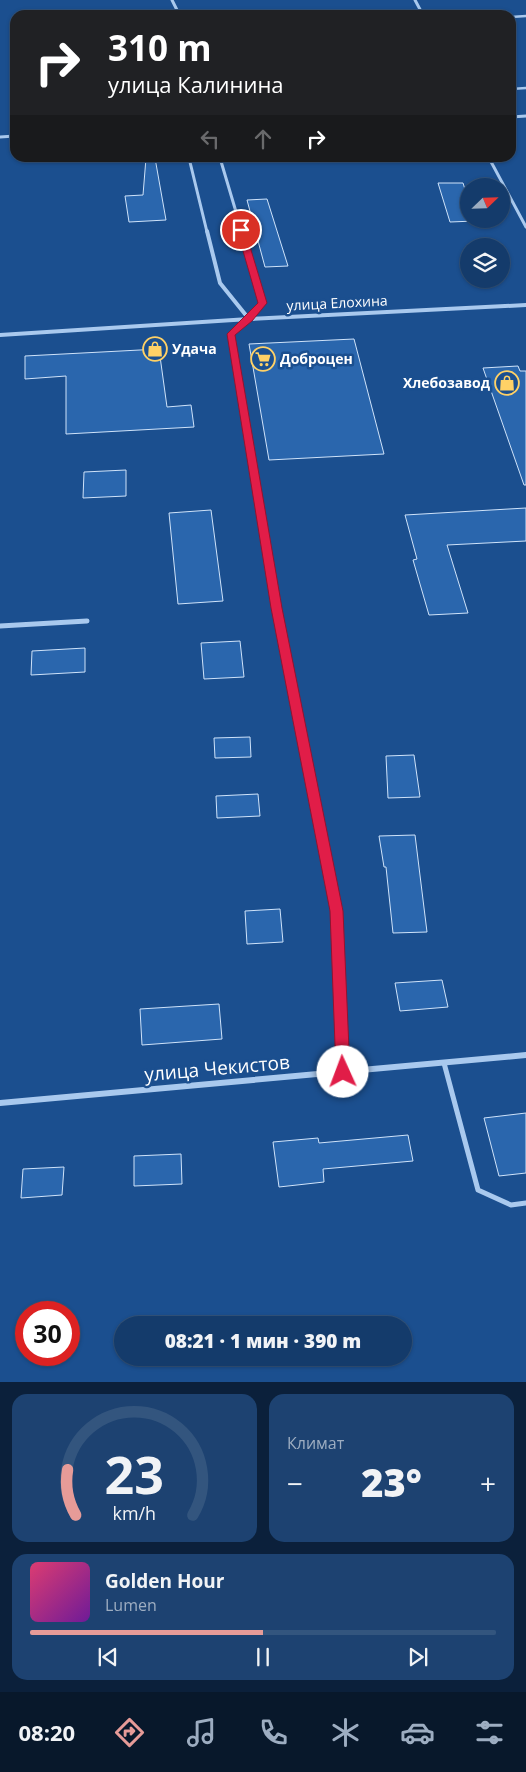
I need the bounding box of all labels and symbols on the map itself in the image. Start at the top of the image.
north arrow [460,178,510,228]
pin [220,209,262,251]
street label: улица Елохина [286,290,388,315]
shop icon: Удача [142,336,168,362]
place label: Удача [172,339,217,358]
supermarket icon: Доброцен [250,346,276,372]
place label: Доброцен [280,349,353,368]
shop icon: Хлебозавод [494,370,520,396]
place label: Хлебозавод [403,373,491,392]
position arrow [316,1045,368,1097]
street label: улица Чекистов [143,1049,291,1087]
speed limit sign: 30 [15,1301,80,1366]

